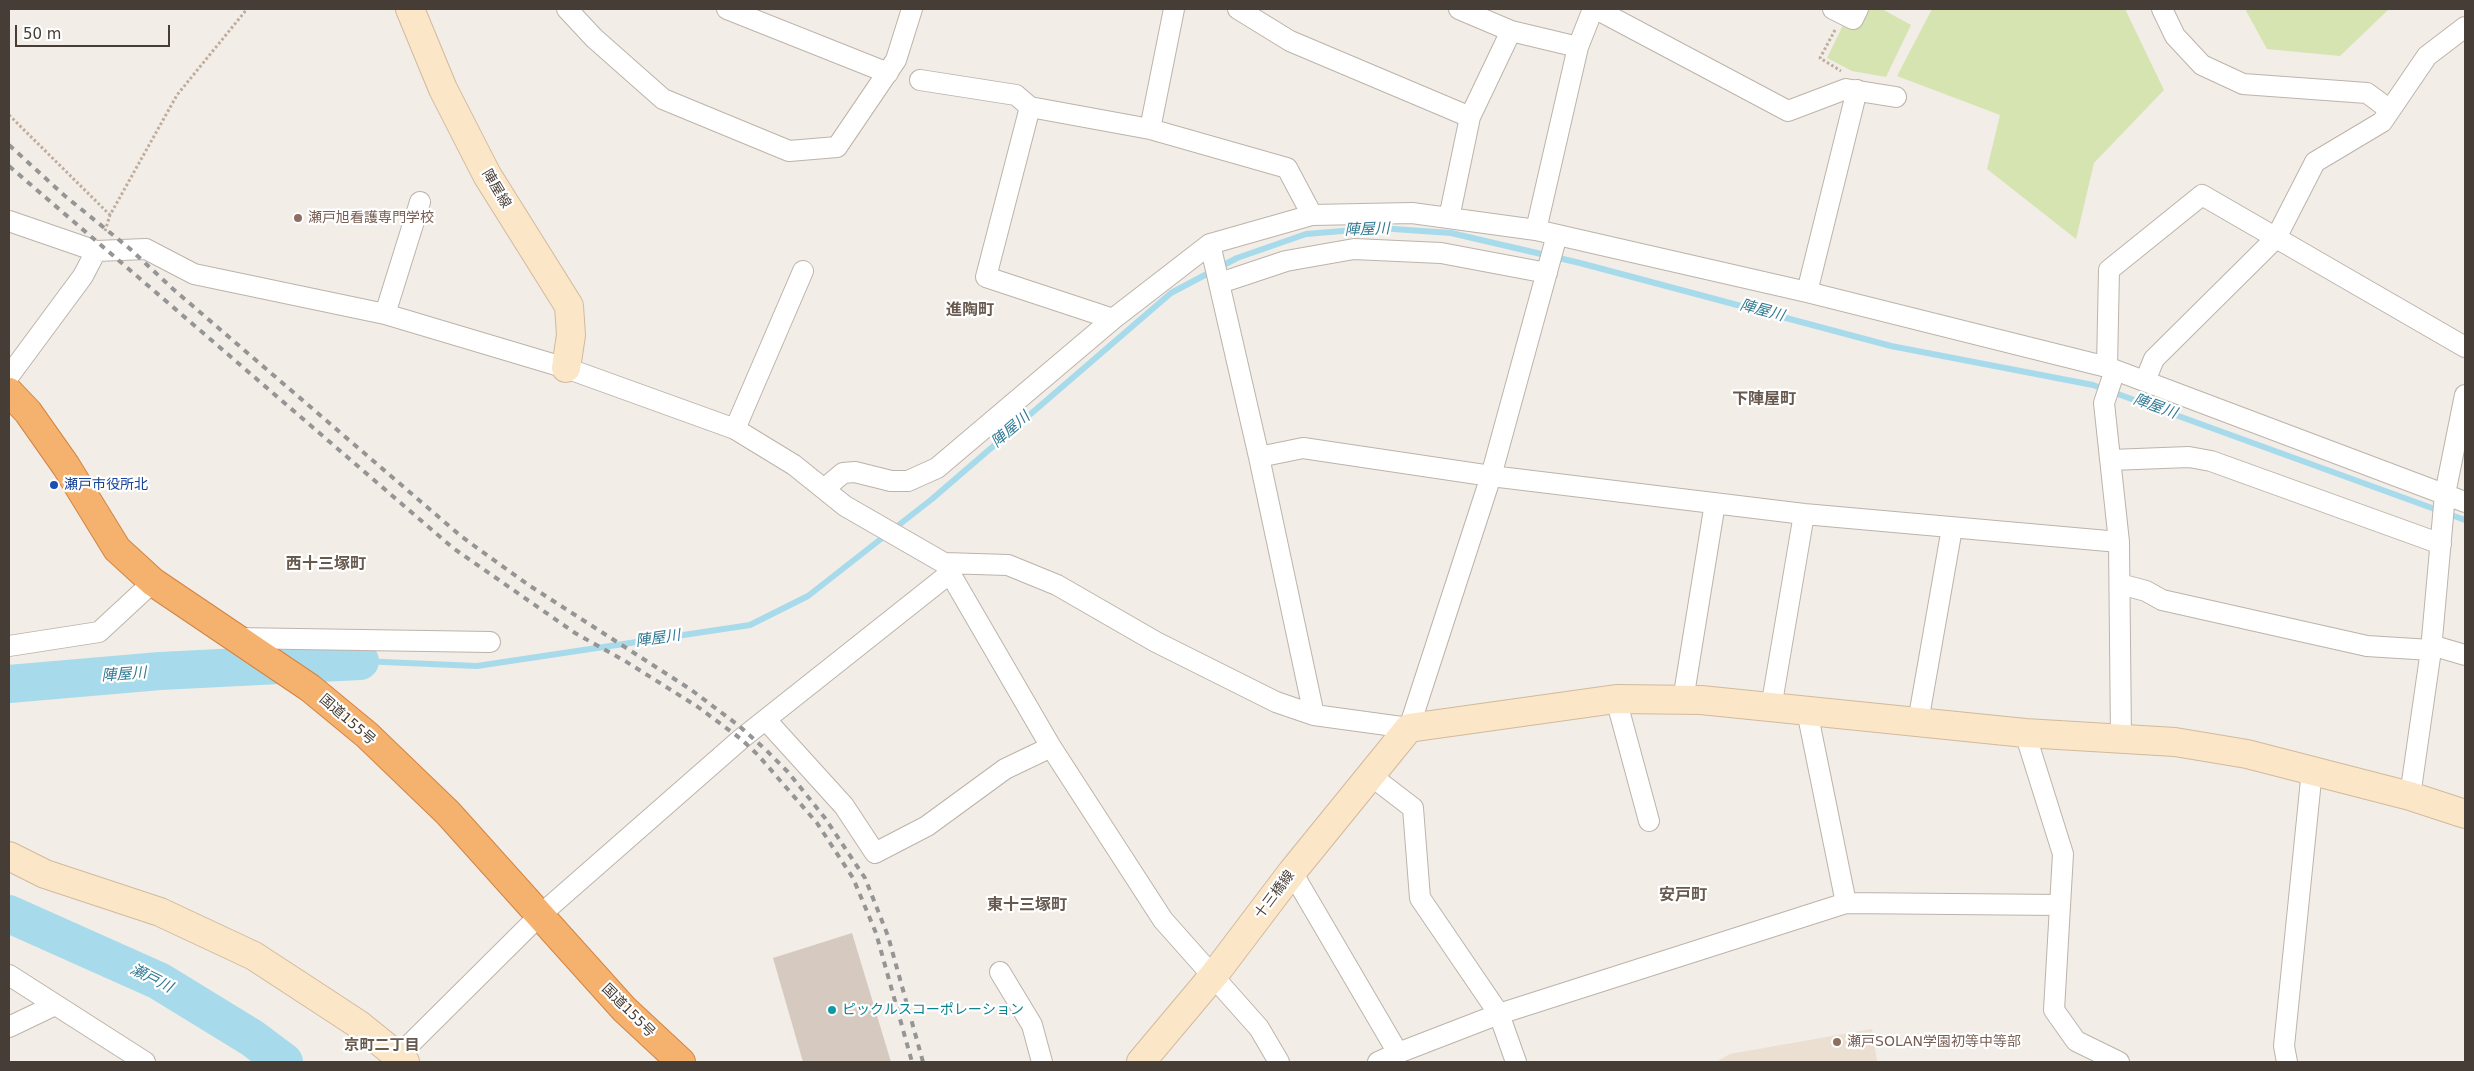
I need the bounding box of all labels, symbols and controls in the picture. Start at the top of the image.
scale bar [18,15,172,47]
text: 50 m [23,25,61,43]
street label: 陣屋線 [478,167,514,211]
place label: 瀬戸旭看護専門学校 [308,210,434,226]
marker: 瀬戸旭看護専門学校 [292,212,304,224]
water label: 陣屋川 [1344,220,1390,240]
water label: 陣屋川 [1738,296,1786,326]
district label: 進陶町 [946,301,994,321]
district label: 下陣屋町 [1732,390,1796,410]
water label: 陣屋川 [2131,391,2179,423]
water label: 陣屋川 [988,408,1034,452]
place label: 瀬戸市役所北 [64,477,148,493]
marker: 瀬戸市役所北 [48,479,60,491]
district label: 西十三塚町 [286,555,366,575]
water label: 陣屋川 [634,627,682,651]
water label: 陣屋川 [101,664,147,686]
street label: 国道155号 [316,691,378,749]
street label: 十三橋線 [1251,868,1299,922]
district label: 安戸町 [1659,886,1707,906]
district label: 東十三塚町 [987,896,1067,916]
water label: 瀬戸川 [127,961,175,997]
street label: 国道155号 [598,981,658,1041]
place label: ピックルスコーポレーション [842,1002,1024,1018]
marker: ピックルスコーポレーション [826,1004,838,1016]
place label: 瀬戸SOLAN学園初等中等部 [1847,1034,2021,1050]
marker: 瀬戸SOLAN学園初等中等部 [1831,1036,1843,1048]
district label: 京町二丁目 [345,1037,419,1055]

